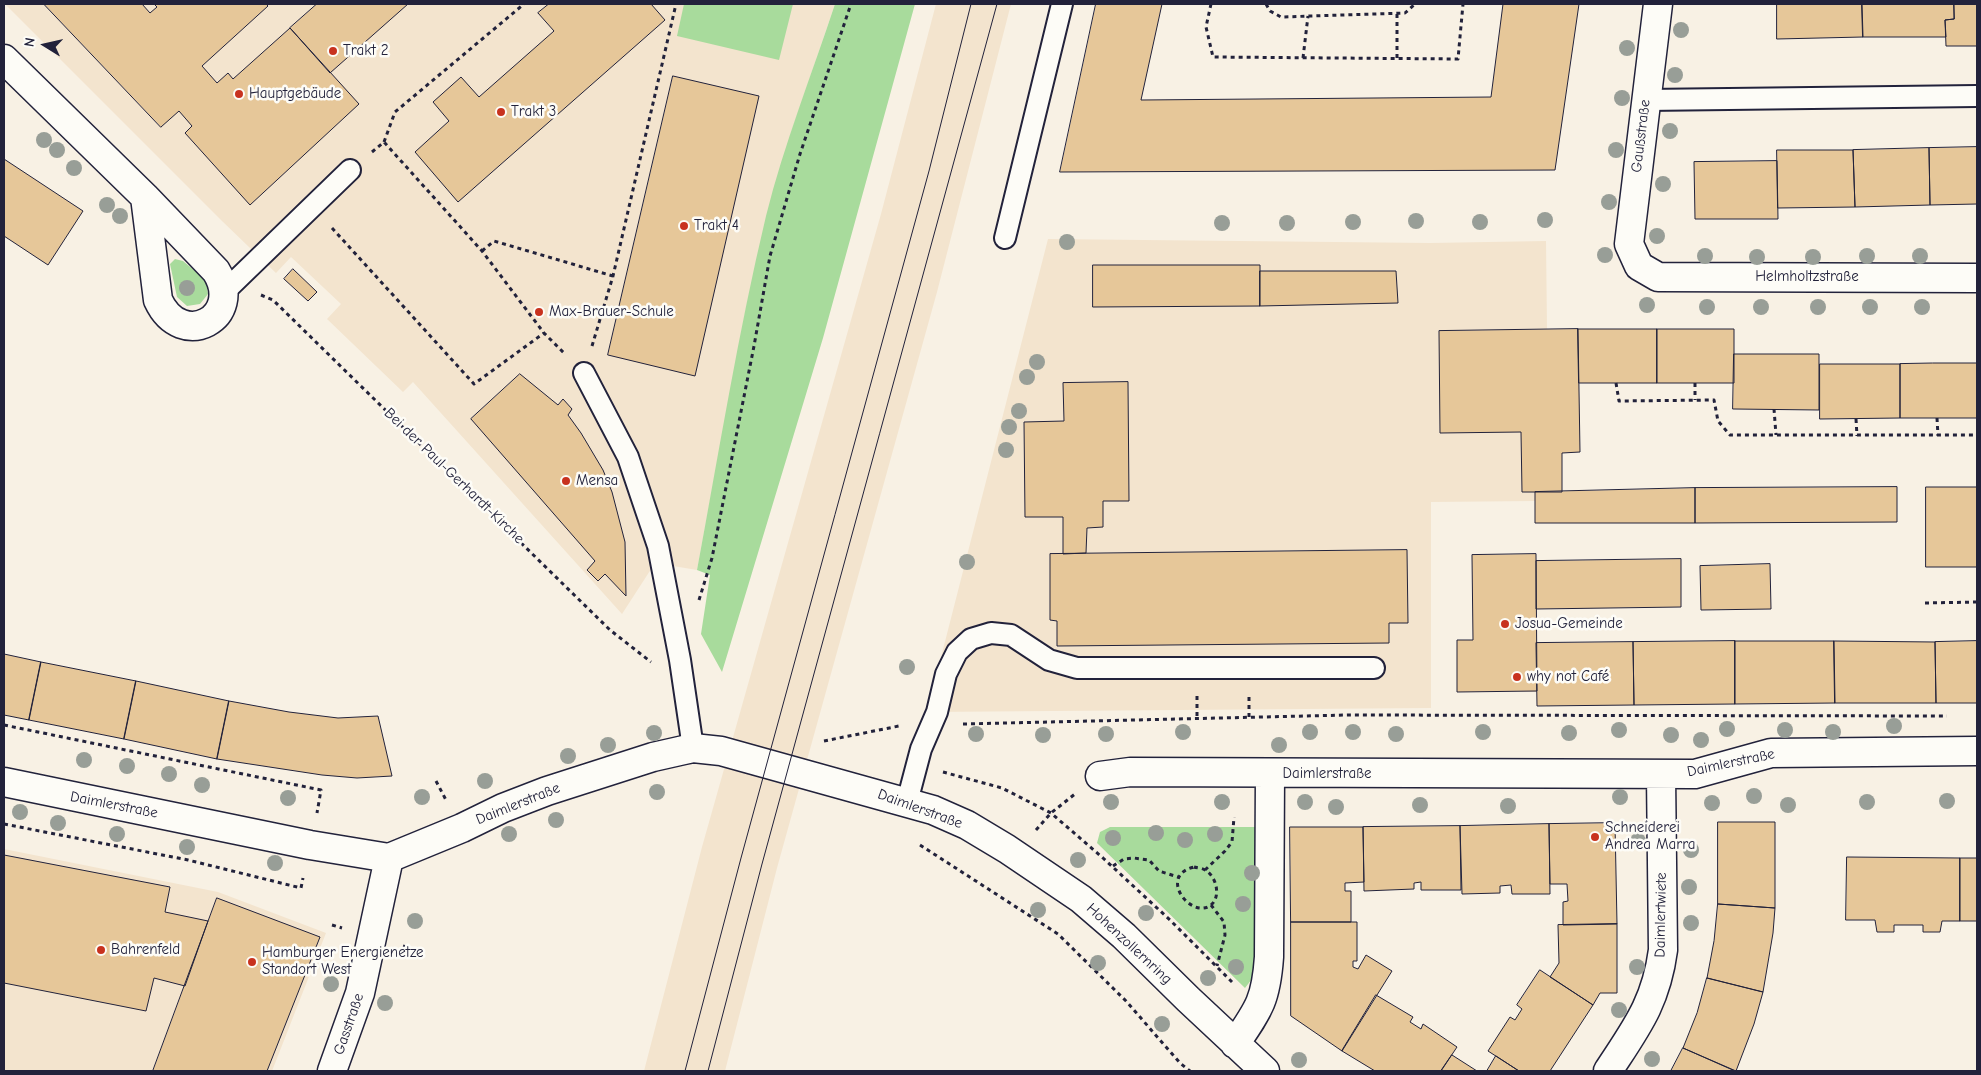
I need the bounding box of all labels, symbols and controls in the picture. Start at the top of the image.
north arrow [20,20,70,70]
text: N [21,36,39,48]
place label: Trakt 2 [343,42,389,60]
marker: Trakt 2 [327,45,339,57]
place label: Hauptgebäude [249,85,341,103]
marker: Hauptgebäude [233,88,245,100]
street label: Gaußstraße [1628,98,1654,174]
place label: Trakt 3 [511,103,556,121]
marker: Trakt 3 [495,106,507,118]
place label: Trakt 4 [694,217,739,235]
marker: Trakt 4 [678,220,690,232]
street label: Helmholtzstraße [1755,268,1859,286]
place label: Max-Brauer-Schule [549,303,674,321]
marker: Max-Brauer-Schule [533,306,545,318]
street label: Bei der Paul-Gerhardt-Kirche [380,404,528,548]
place label: Mensa [576,472,618,490]
marker: Mensa [560,475,572,487]
place label: Josua-Gemeinde [1515,615,1623,633]
marker: Josua-Gemeinde [1499,618,1511,630]
place label: why not Café [1527,668,1609,686]
marker: why not Café [1511,671,1523,683]
street label: Daimlerstraße [1686,745,1776,781]
street label: Daimlerstraße [1282,765,1372,783]
street label: Daimlerstraße [473,779,563,829]
street label: Daimlerstraße [875,785,965,833]
street label: Daimlerstraße [69,788,159,822]
place label: Schneiderei Andrea Marra [1605,819,1696,854]
marker: Schneiderei Andrea Marra [1589,831,1601,843]
street label: Daimlertwiete [1651,872,1671,958]
street label: Hohenzollernring [1082,900,1176,988]
place label: Bahrenfeld [111,941,180,959]
marker: Bahrenfeld [95,944,107,956]
place label: Hamburger Energienetze Standort West [262,944,424,979]
marker: Hamburger Energienetze Standort West [246,956,258,968]
street label: Gasstraße [330,991,368,1057]

